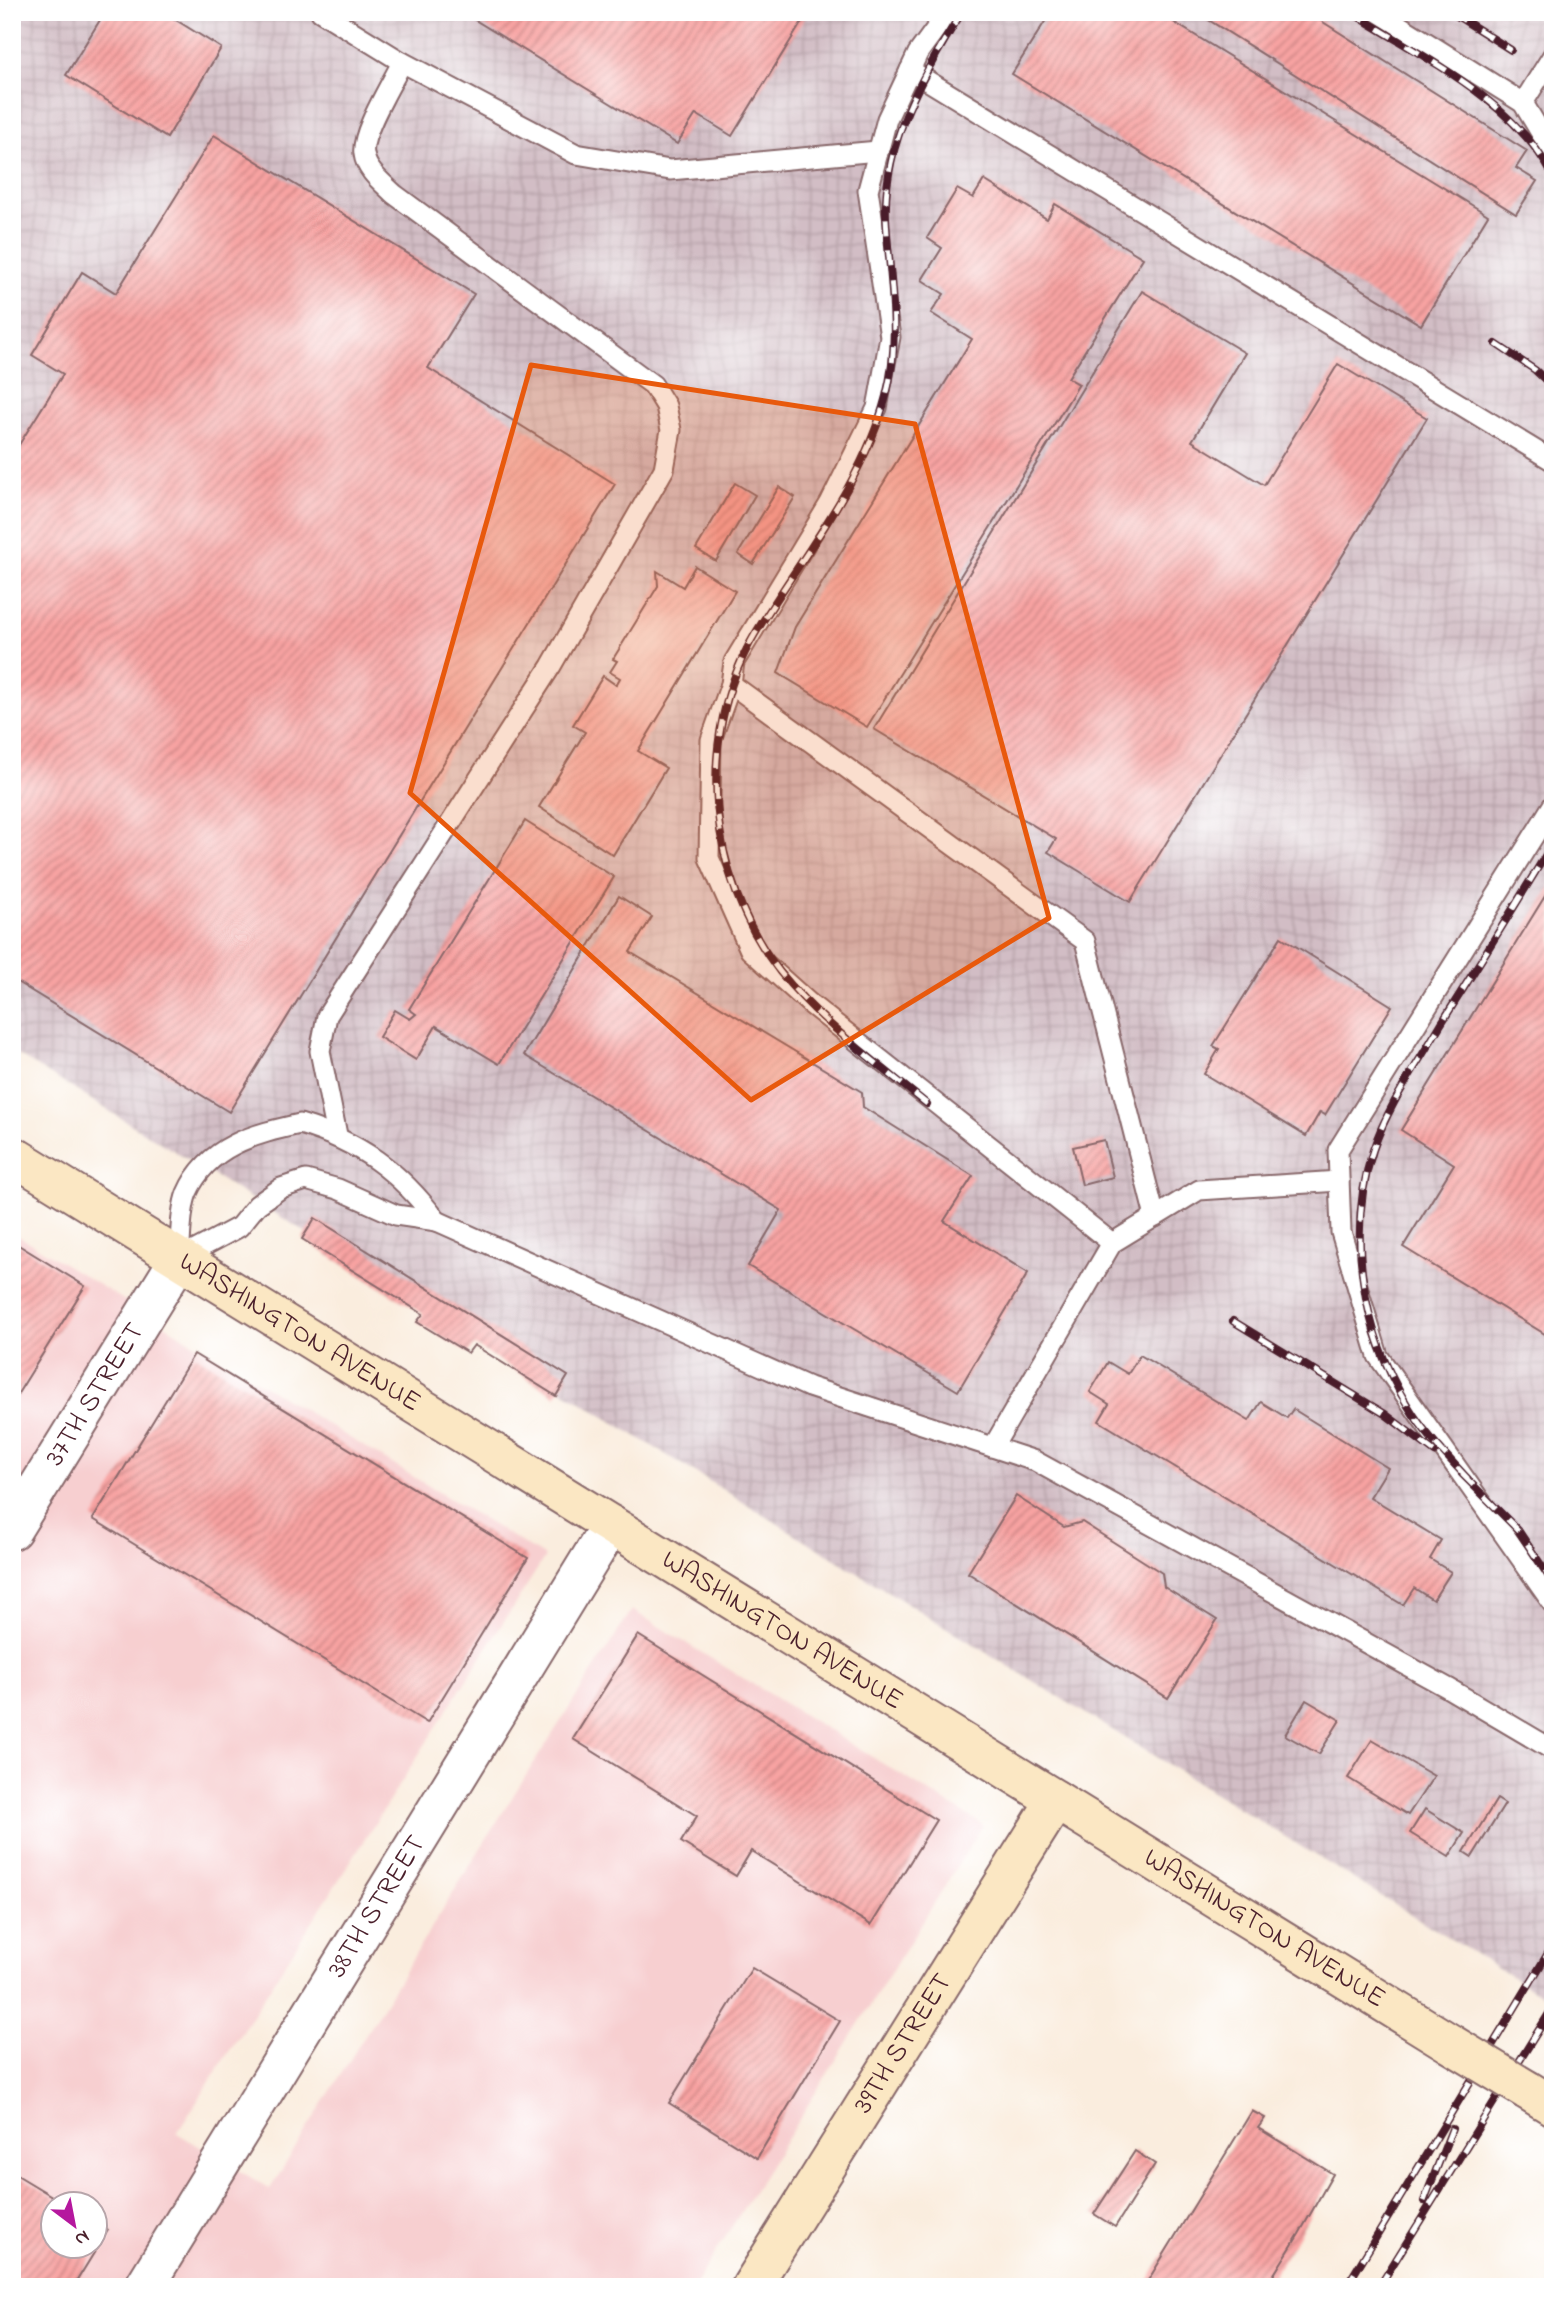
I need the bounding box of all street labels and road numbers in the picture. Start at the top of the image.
street label: WASHINGTON AVENUE [171,1242,428,1423]
street label: 37TH STREET [35,1315,155,1474]
street label: WASHINGTON AVENUE [653,1540,911,1721]
street label: 38TH STREET [318,1827,437,1986]
street label: WASHINGTON AVENUE [1135,1838,1393,2019]
street label: 39TH STREET [844,1966,963,2122]

